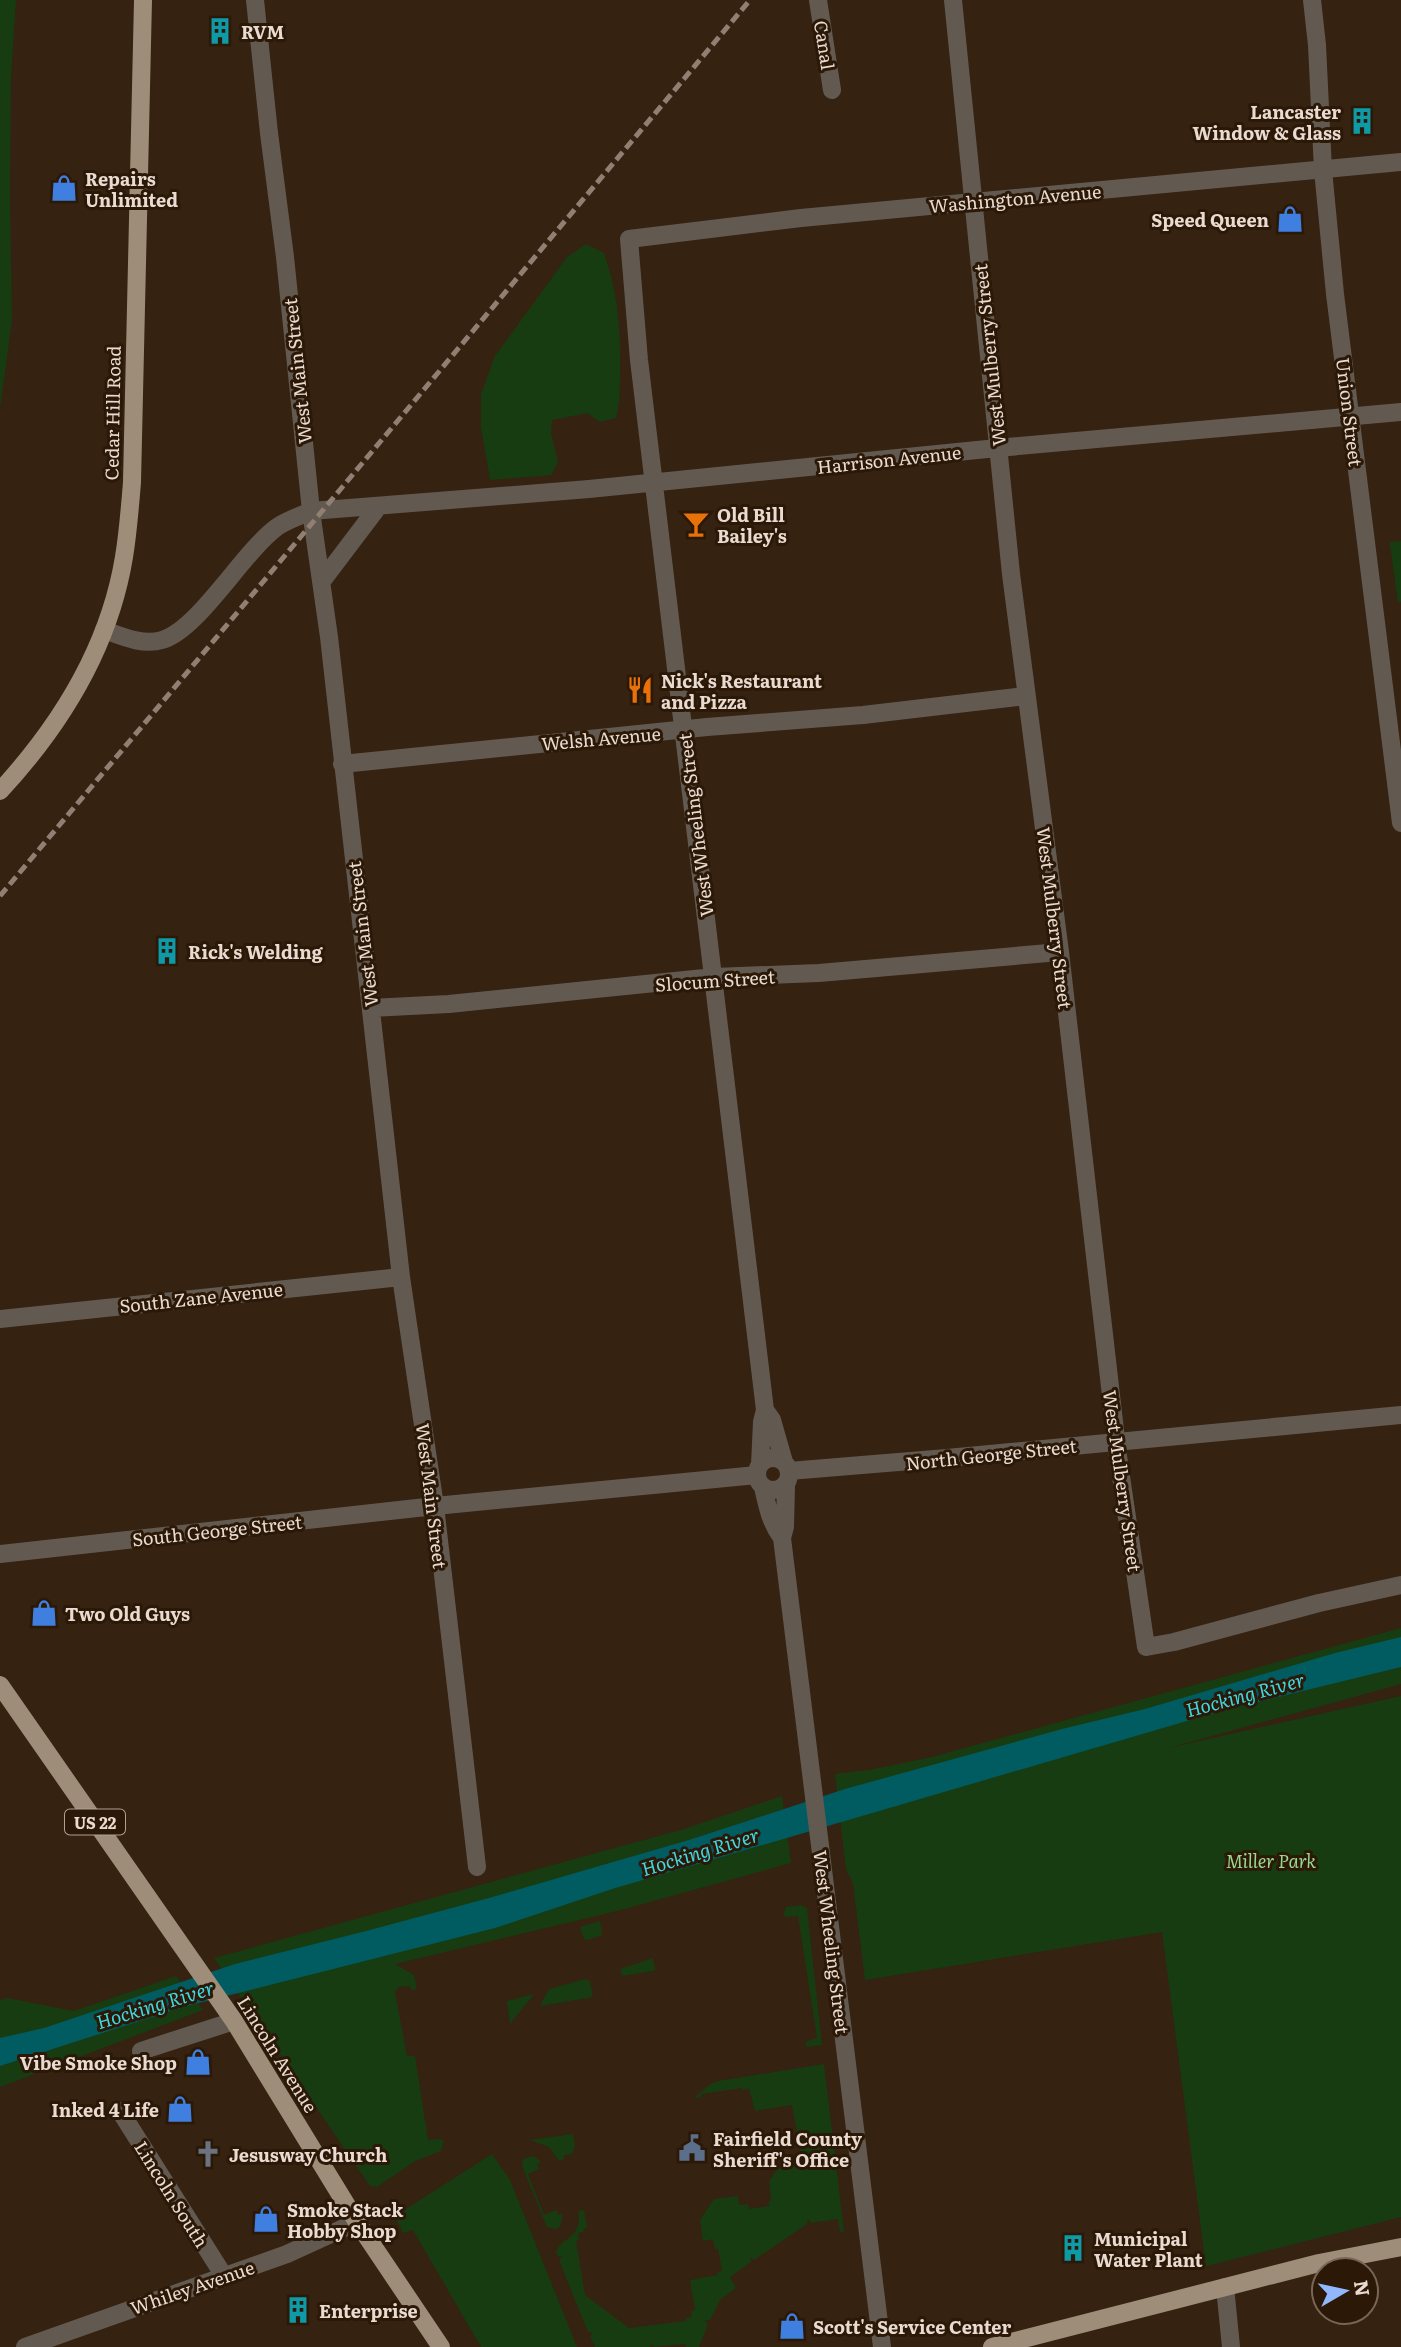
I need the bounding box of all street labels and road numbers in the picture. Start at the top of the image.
street label: Canal [808,18,842,72]
street label: Washington Avenue [928,177,1102,219]
street label: West Mulberry Street [966,262,1012,447]
street label: West Main Street [276,296,318,445]
street label: Cedar Hill Road [97,345,127,481]
street label: Union Street [1330,356,1370,469]
street label: Harrison Avenue [816,438,962,480]
street label: Welsh Avenue [540,719,662,757]
street label: West Wheeling Street [670,731,720,918]
street label: West Mulberry Street [1030,825,1080,1011]
street label: West Main Street [340,859,384,1008]
street label: Slocum Street [654,962,777,998]
street label: South Zane Avenue [118,1275,284,1319]
street label: West Mulberry Street [1097,1388,1149,1574]
street label: West Main Street [410,1422,454,1571]
street label: North George Street [904,1432,1078,1476]
street label: South George Street [131,1508,304,1552]
road number: US 22 [65,1810,125,1834]
street label: West Wheeling Street [807,1849,857,2036]
street label: Lincoln Avenue [231,1990,325,2118]
street label: Lincoln South [128,2135,216,2253]
street label: Whiley Avenue [126,2253,258,2321]

